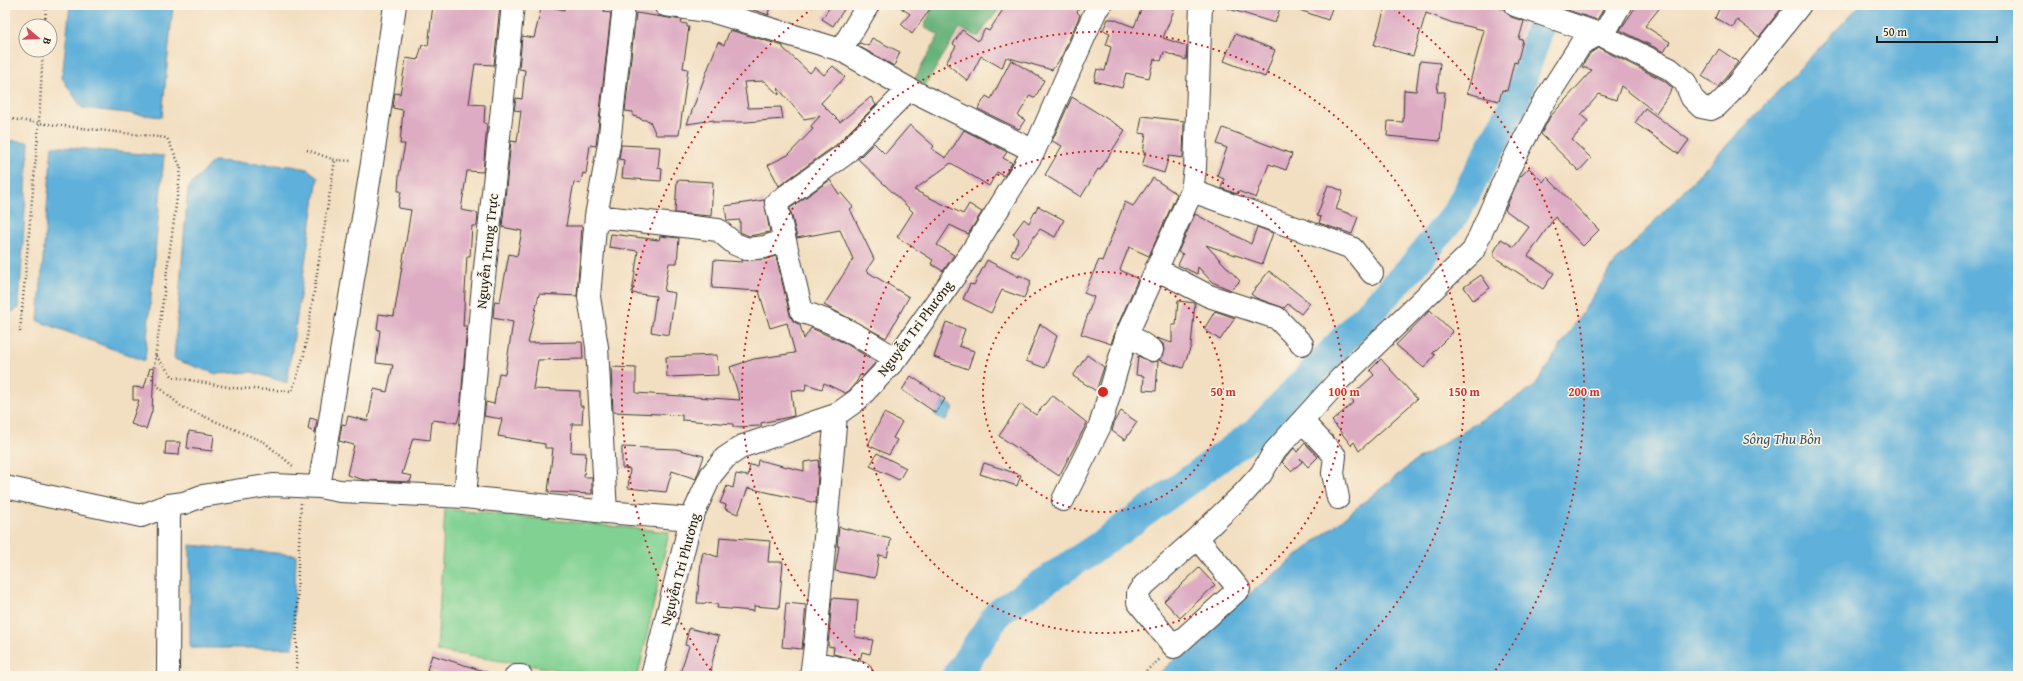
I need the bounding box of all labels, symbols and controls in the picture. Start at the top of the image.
north arrow [18,18,58,58]
scale bar [1877,18,1997,44]
text: 50 m [1883,23,1907,40]
text: B [39,35,56,47]
street label: Nguyễn Trung Trực [471,192,503,310]
street label: Nguyễn Tri Phương [872,276,958,380]
text: 50 m [1210,383,1236,400]
text: 100 m [1328,383,1361,400]
text: 150 m [1448,383,1481,400]
text: 200 m [1568,383,1601,400]
centre of rings [1096,385,1110,399]
water label: Sông Thu Bồn [1743,428,1822,449]
street label: Nguyễn Tri Phương [655,511,705,627]

